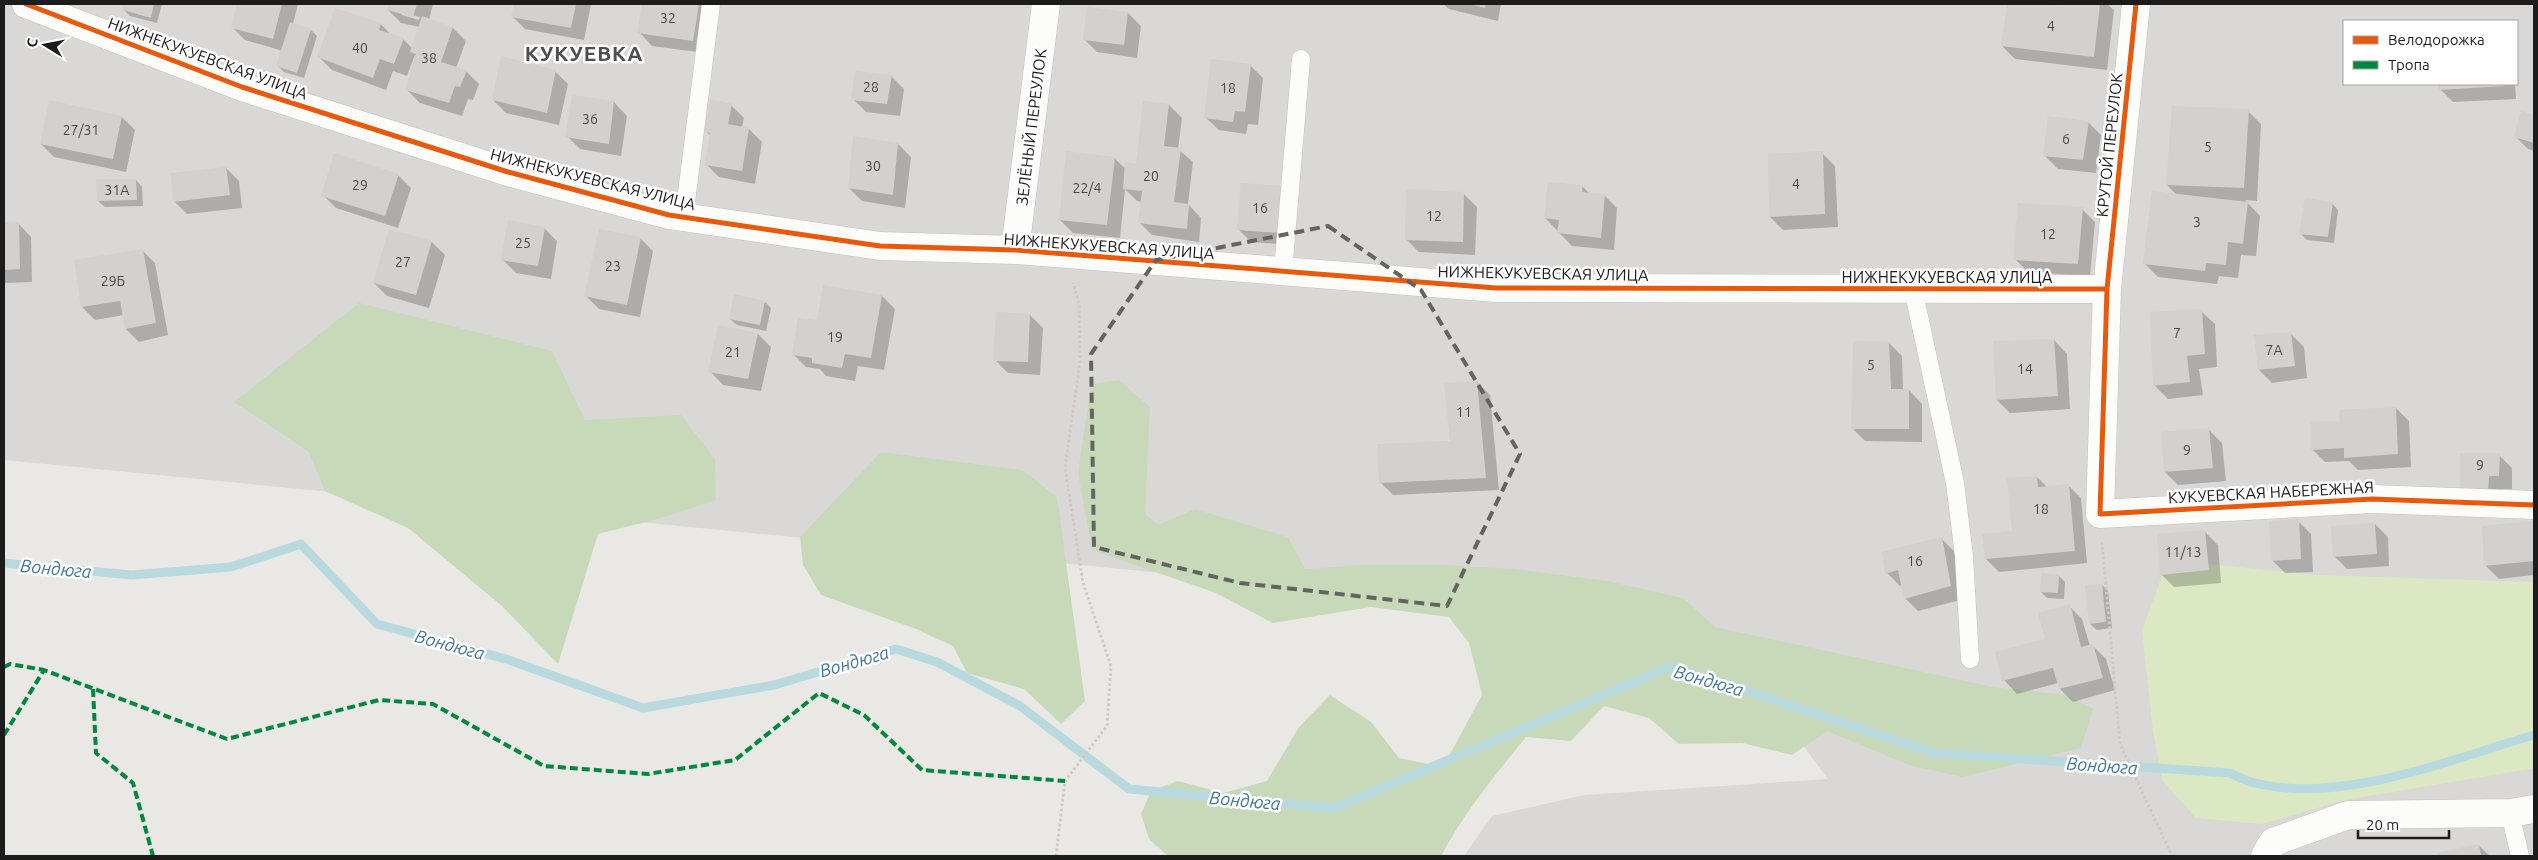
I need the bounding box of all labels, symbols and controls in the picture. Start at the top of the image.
house number: 32 [660,10,676,26]
street label: НИЖНЕКУКУЕВСКАЯ УЛИЦА [106,13,311,103]
house number: 4 [2047,18,2055,34]
north arrow [20,20,70,70]
legend [2343,20,2518,85]
text: Велодорожка [2388,31,2485,48]
text: С [24,37,41,49]
house number: 40 [352,40,368,56]
district label: КУКУЕВКА [525,41,643,65]
street label: ЗЕЛЁНЫЙ ПЕРЕУЛОК [1011,47,1050,206]
house number: 38 [421,50,437,66]
text: Тропа [2388,56,2430,73]
street label: КРУТОЙ ПЕРЕУЛОК [2091,72,2126,218]
house number: 28 [863,79,879,95]
house number: 18 [1220,80,1236,96]
house number: 36 [582,111,598,127]
house number: 27/31 [63,122,99,138]
house number: 6 [2062,131,2070,147]
house number: 5 [2204,139,2212,155]
street label: НИЖНЕКУКУЕВСКАЯ УЛИЦА [488,145,698,213]
house number: 30 [865,158,881,174]
house number: 20 [1143,168,1159,184]
house number: 4 [1792,176,1800,192]
house number: 29 [352,177,368,193]
house number: 22/4 [1073,180,1102,196]
house number: 31А [105,182,129,198]
house number: 16 [1252,200,1268,216]
house number: 12 [1426,208,1442,224]
house number: 3 [2193,214,2201,230]
house number: 12 [2040,226,2056,242]
street label: НИЖНЕКУКУЕВСКАЯ УЛИЦА [1003,230,1215,262]
house number: 25 [515,235,531,251]
house number: 27 [395,254,411,270]
house number: 23 [605,258,621,274]
street label: НИЖНЕКУКУЕВСКАЯ УЛИЦА [1437,262,1649,284]
street label: НИЖНЕКУКУЕВСКАЯ УЛИЦА [1841,268,2053,286]
house number: 29Б [101,273,125,289]
house number: 7 [2173,325,2181,341]
house number: 19 [827,329,843,345]
house number: 7А [2266,342,2283,358]
house number: 21 [725,344,741,360]
house number: 5 [1867,357,1875,373]
house number: 14 [2017,361,2033,377]
house number: 11 [1456,404,1472,420]
house number: 9 [2183,442,2191,458]
house number: 9 [2476,457,2484,473]
street label: КУКУЕВСКАЯ НАБЕРЕЖНАЯ [2168,478,2374,506]
house number: 18 [2033,501,2049,517]
house number: 11/13 [2165,544,2201,560]
house number: 16 [1907,553,1923,569]
water label: Вондюга [20,555,93,581]
water label: Вондюга [413,625,487,663]
water label: Вондюга [817,641,891,680]
water label: Вондюга [1672,661,1746,700]
water label: Вондюга [2066,753,2139,777]
water label: Вондюга [1209,787,1282,813]
scale bar [2358,808,2449,840]
text: 20 m [2366,816,2399,833]

